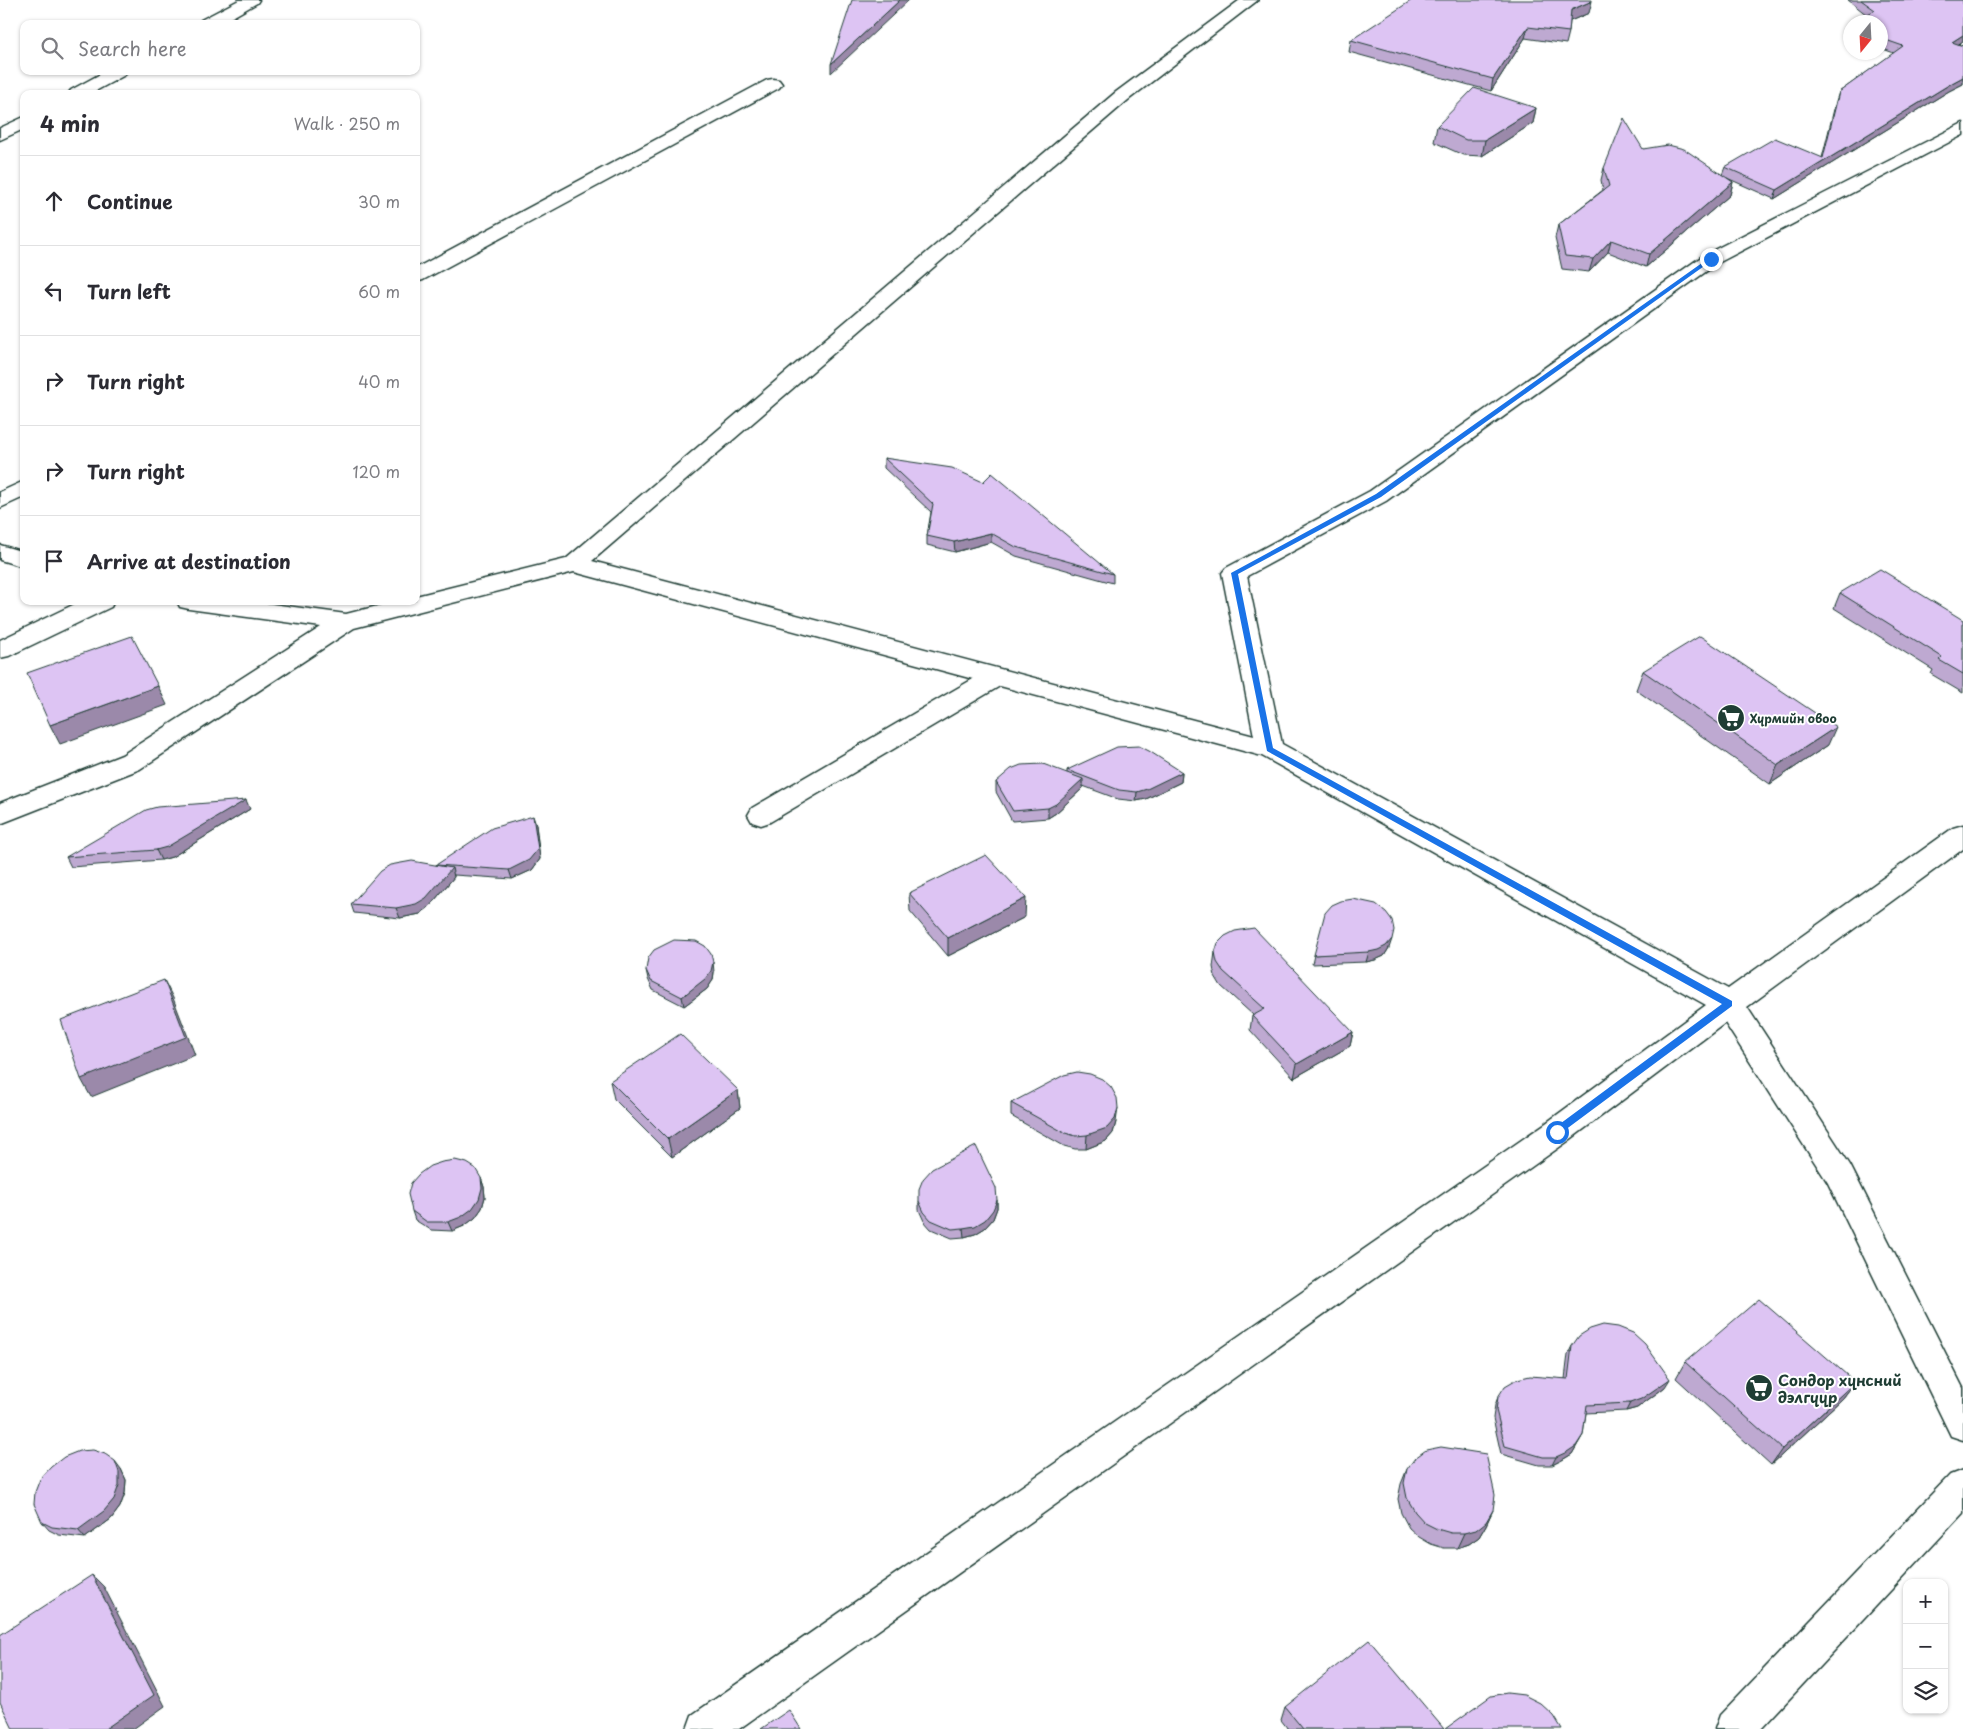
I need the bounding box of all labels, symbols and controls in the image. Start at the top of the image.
north arrow [1843,15,1888,60]
search box [20,20,420,75]
icon: search [38,34,66,62]
text: Search here [78,34,187,62]
text: 4 min [40,107,100,139]
text: Walk · 250 m [294,111,400,135]
icon: ahead [40,187,68,215]
text: Continue [87,187,173,215]
text: 30 m [358,189,400,213]
route end [1700,248,1723,271]
icon: left [40,277,68,305]
text: Turn left [87,277,171,305]
text: 60 m [358,279,400,303]
icon: right [40,367,68,395]
text: Turn right [87,367,185,395]
text: 40 m [358,369,400,393]
icon: right [40,457,68,485]
text: Turn right [87,457,185,485]
text: 120 m [353,459,400,483]
icon: arrive [40,547,68,575]
text: Arrive at destination [87,547,291,575]
supermarket icon: Хүрмийн овоо [1716,703,1746,733]
place label: Хүрмийн овоо [1750,709,1837,727]
route start [1546,1121,1569,1144]
place label: Сондор хүнсний дэлгүүр [1778,1368,1902,1408]
supermarket icon: Сондор хүнсний дэлгүүр [1744,1373,1774,1403]
map controls [1903,1579,1948,1714]
button: + [1903,1579,1948,1624]
button: − [1903,1624,1948,1669]
button: layers [1903,1669,1948,1714]

